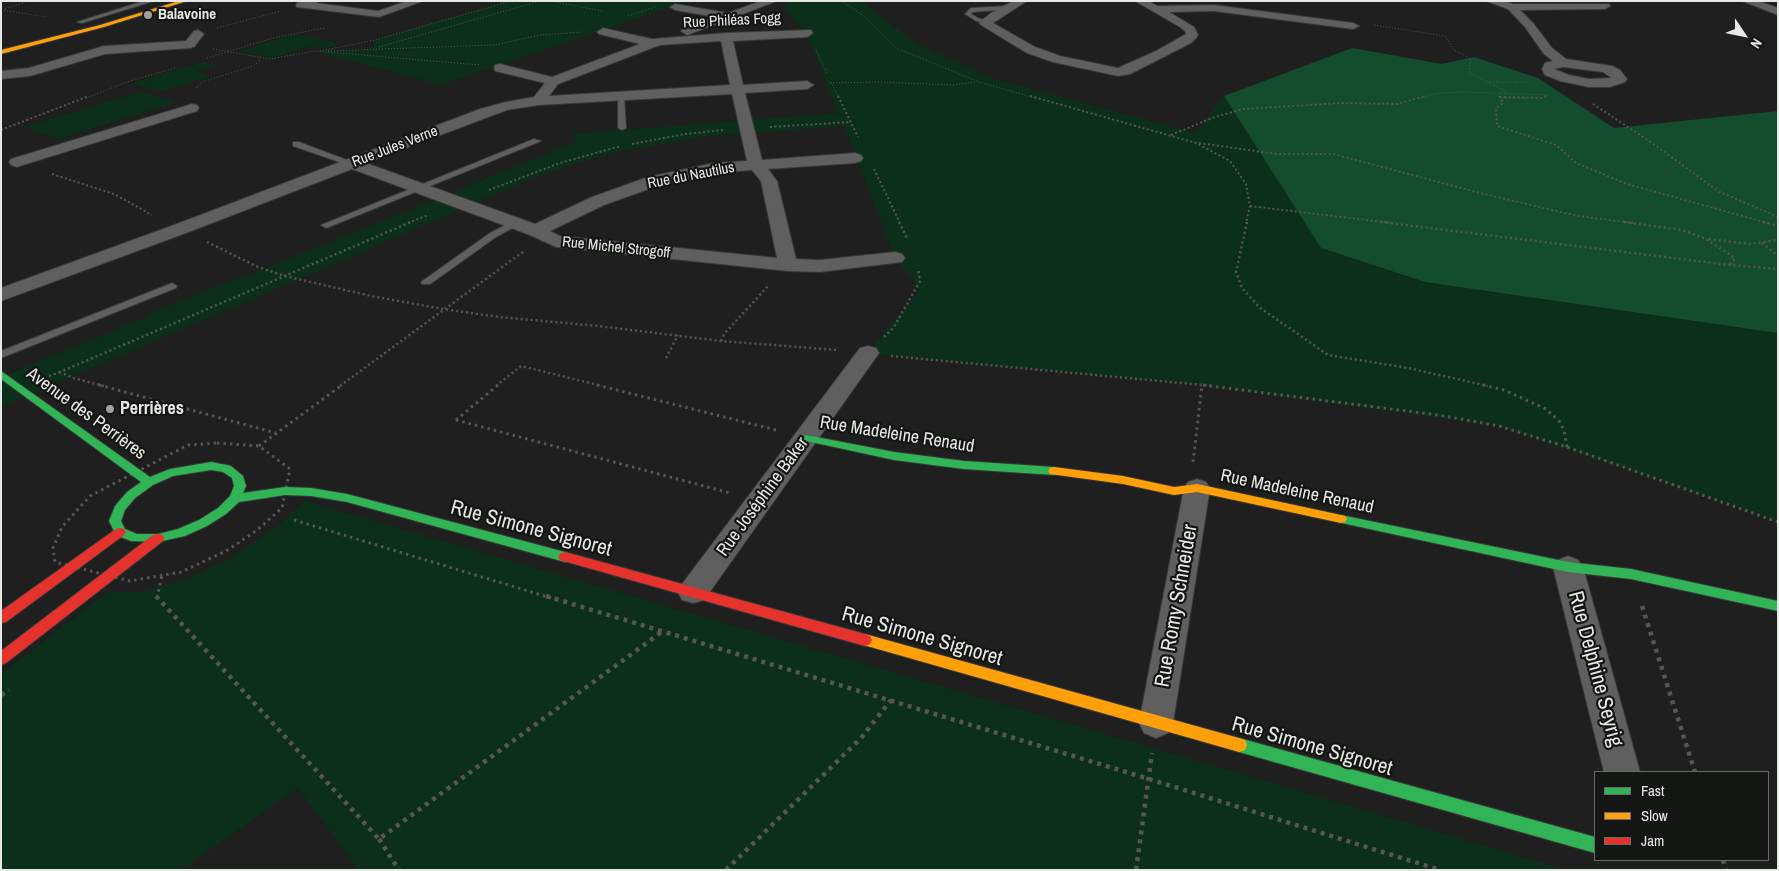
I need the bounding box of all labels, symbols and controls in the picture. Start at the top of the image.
place label: Balavoine [158,6,216,24]
marker: Balavoine [142,9,154,21]
street label: Rue Philéas Fogg [683,9,781,33]
north arrow [1719,10,1769,60]
text: N [1747,35,1766,52]
street label: Rue Jules Verne [350,122,440,172]
street label: Rue du Nautilus [646,159,736,193]
street label: Rue Michel Strogoff [561,233,671,263]
street label: Avenue des Perrières [22,363,150,465]
place label: Perrières [120,398,184,420]
marker: Perrières [104,403,116,415]
street label: Rue Madeleine Renaud [818,412,976,458]
street label: Rue Joséphine Baker [713,433,813,561]
street label: Rue Madeleine Renaud [1219,465,1375,519]
street label: Rue Simone Signoret [448,495,614,563]
street label: Rue Romy Schneider [1150,523,1204,689]
street label: Rue Delphine Seyrig [1562,589,1628,749]
street label: Rue Simone Signoret [839,602,1005,672]
street label: Rue Simone Signoret [1229,712,1395,782]
legend [1594,771,1769,861]
text: Fast [1641,780,1664,801]
text: Slow [1641,805,1668,826]
text: Jam [1641,830,1664,851]

